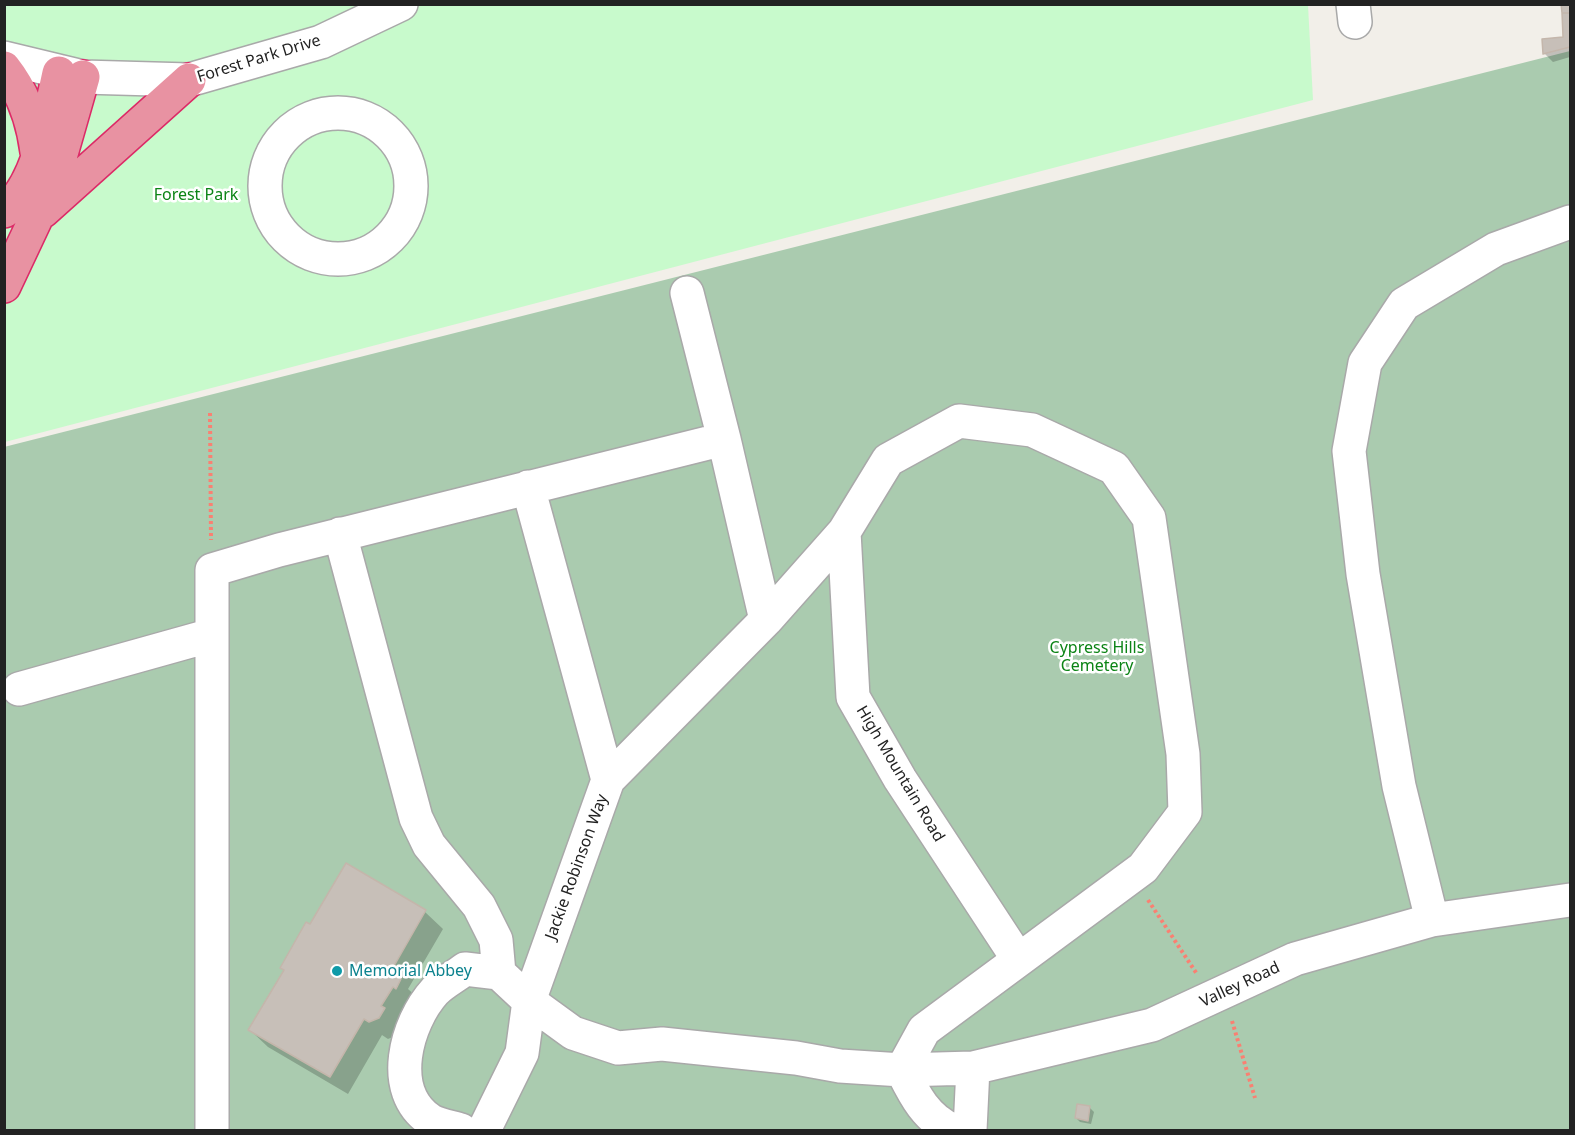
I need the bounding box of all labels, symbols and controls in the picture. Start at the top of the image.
street label: Forest Park Drive [195,31,323,87]
park label: Forest Park [154,185,238,205]
park label: Cypress Hills Cemetery [1050,638,1144,676]
street label: High Mountain Road [852,703,948,845]
street label: Jackie Robinson Way [542,792,612,942]
street label: Valley Road [1197,958,1283,1012]
place label: Memorial Abbey [349,961,472,981]
marker: Memorial Abbey [330,964,344,978]

